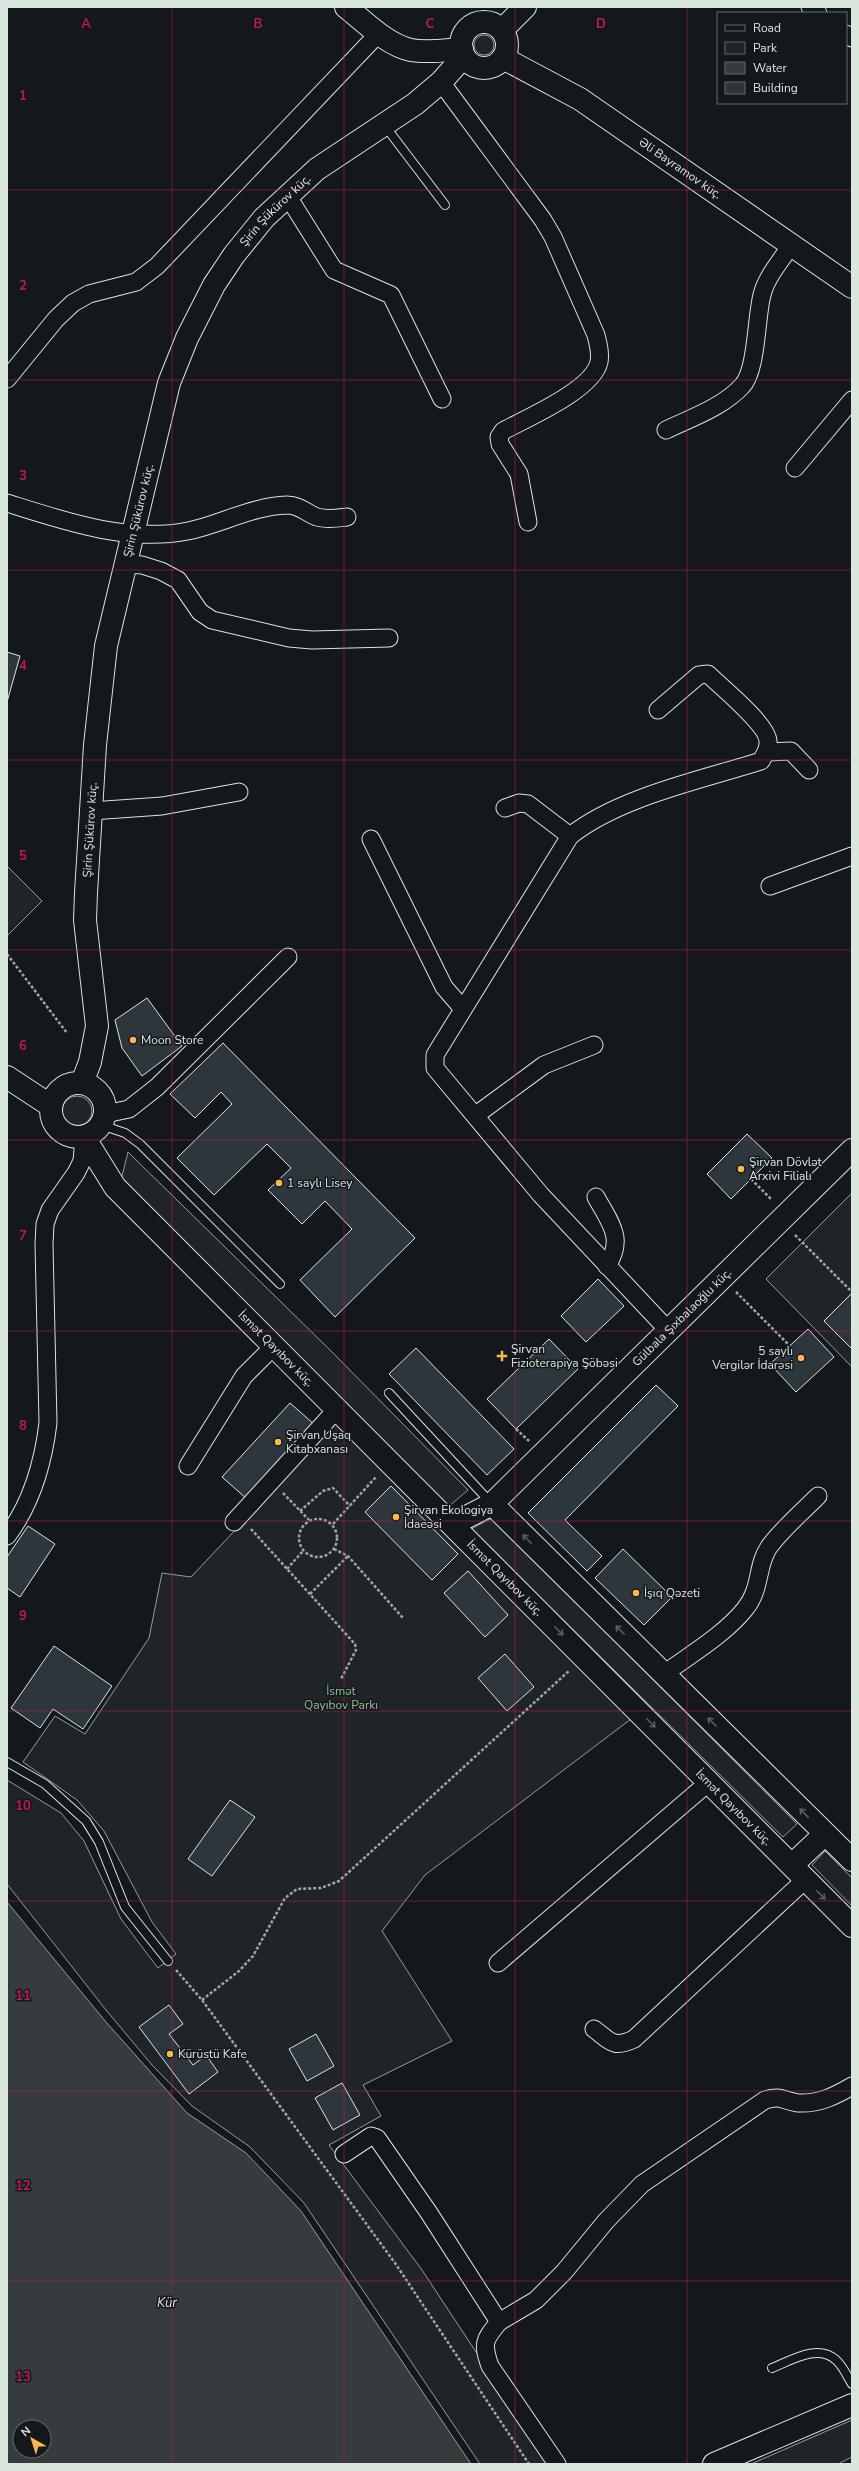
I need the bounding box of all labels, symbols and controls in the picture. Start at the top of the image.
legend [717,12,847,104]
text: A [81,15,91,33]
text: B [254,15,263,33]
text: C [426,15,435,33]
text: D [596,15,606,33]
text: Road [753,20,781,36]
text: Park [753,40,778,56]
text: Water [753,60,787,76]
text: Building [753,80,798,96]
text: 1 [19,87,27,105]
street label: Əli Bayramov küç. [636,134,725,202]
street label: Şirin Şükürov küç. [236,171,314,250]
text: 2 [19,277,27,295]
street label: Şirin Şükürov küç. [120,462,157,559]
text: 3 [19,467,27,485]
text: 4 [19,657,27,675]
street label: Şirin Şükürov küç. [79,782,101,878]
text: 5 [19,847,27,865]
place label: Moon Store [141,1032,203,1048]
marker: Moon Store [128,1035,138,1045]
text: 6 [19,1037,27,1055]
place label: Şirvan Dövlət Arxivi Filialı [749,1154,823,1184]
marker: Şirvan Dövlət Arxivi Filialı [736,1164,746,1174]
place label: 1 saylı Lisey [287,1175,353,1191]
marker: 1 saylı Lisey [274,1178,284,1188]
text: 7 [19,1227,27,1245]
street label: Gülbala Şıxbalaoğlu küç. [629,1265,735,1370]
street label: İsmət Qayıbov küç. [235,1307,318,1390]
place label: Şirvan Fizioterapiya Şöbəsi [511,1341,618,1371]
place label: 5 saylı Vergilər İdarəsi [711,1343,793,1373]
marker: Şirvan Fizioterapiya Şöbəsi [496,1350,508,1362]
marker: 5 saylı Vergilər İdarəsi [796,1353,806,1363]
text: 8 [19,1417,27,1435]
place label: Şirvan Uşaq Kitabxanası [286,1427,351,1457]
marker: Şirvan Uşaq Kitabxanası [273,1437,283,1447]
place label: Şirvan Ekologiya İdaeəsi [404,1502,493,1532]
marker: Şirvan Ekologiya İdaeəsi [391,1512,401,1522]
one-way arrow [522,1534,532,1543]
street label: İsmət Qayıbov küç. [463,1536,546,1619]
place label: İşıq Qəzeti [644,1585,700,1601]
marker: İşıq Qəzeti [631,1588,641,1598]
text: 9 [19,1607,27,1625]
one-way arrow [615,1625,625,1635]
one-way arrow [554,1626,564,1636]
park label: İsmət Qayıbov Parkı [304,1683,378,1713]
one-way arrow [707,1717,717,1727]
one-way arrow [646,1718,656,1728]
street label: İsmət Qayıbov küç. [692,1766,775,1849]
text: 10 [15,1797,31,1815]
one-way arrow [799,1808,809,1818]
one-way arrow [817,1890,826,1900]
text: 11 [15,1987,31,2005]
place label: Kürüstü Kafe [178,2046,247,2062]
marker: Kürüstü Kafe [165,2049,175,2059]
text: 12 [15,2177,31,2195]
water label: Kür [157,2294,177,2312]
text: 13 [15,2368,31,2386]
north arrow [12,2419,52,2459]
text: N [18,2423,34,2440]

